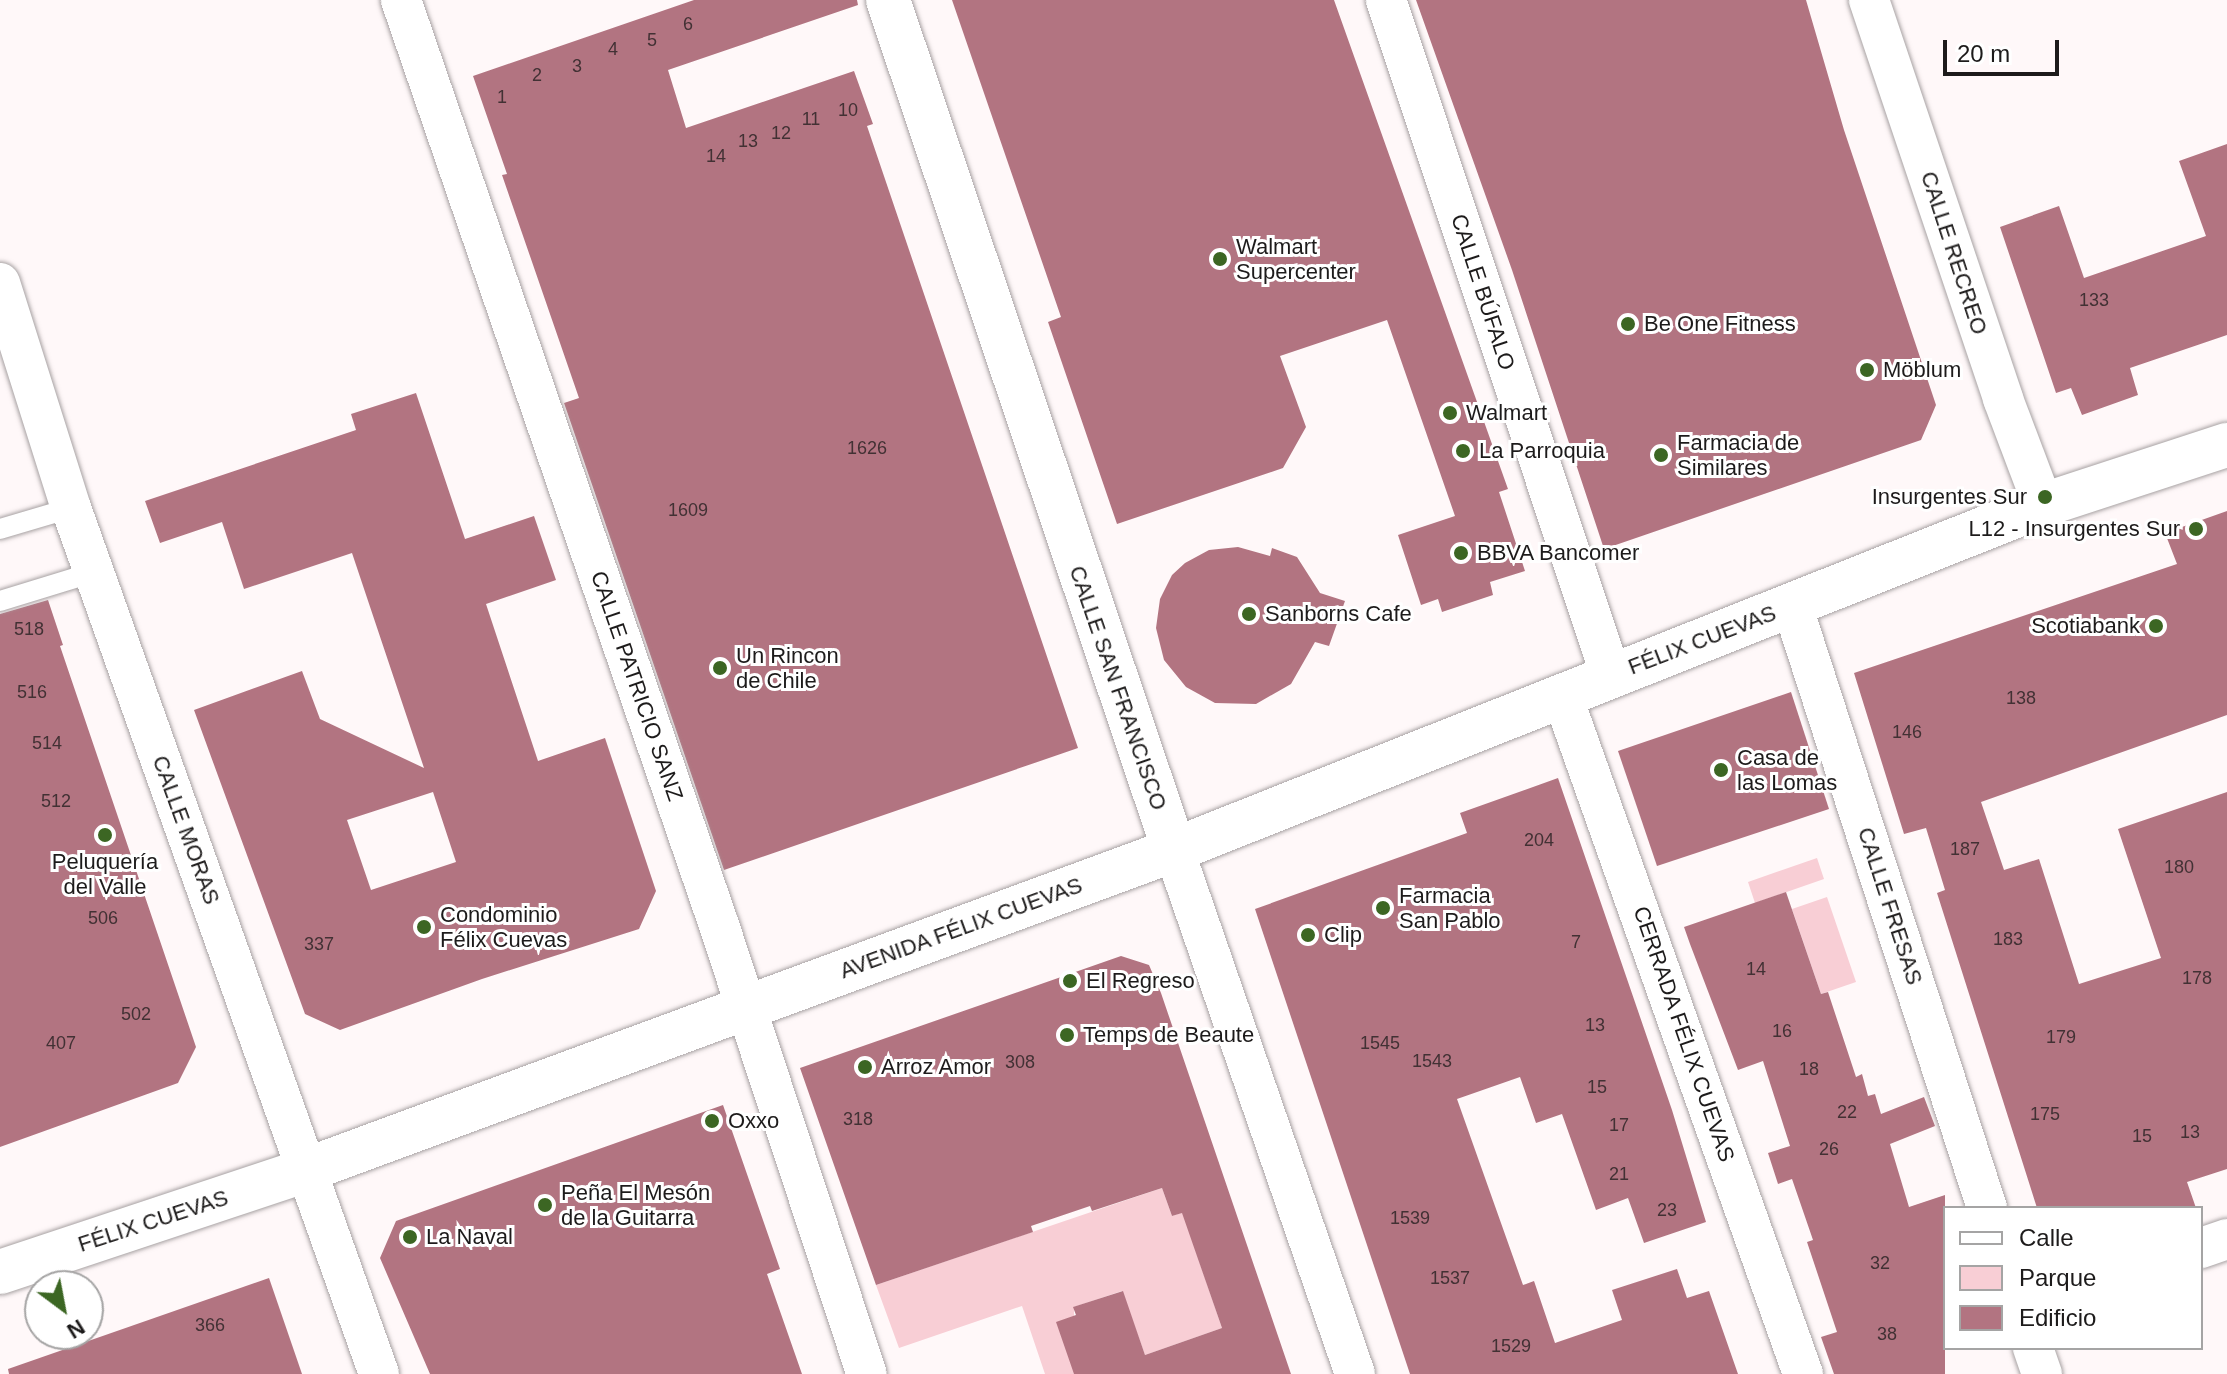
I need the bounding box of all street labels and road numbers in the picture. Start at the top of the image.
street label: CALLE RECREO [1915,168,1993,338]
street label: CALLE BÚFALO [1445,211,1521,373]
street label: CALLE SAN FRANCISCO [1064,562,1172,814]
street label: CALLE PATRICIO SANZ [585,568,689,804]
street label: FÉLIX CUEVAS [1624,600,1780,680]
street label: CALLE MORAS [147,752,225,908]
street label: CALLE FRESAS [1852,824,1928,988]
street label: AVENIDA FÉLIX CUEVAS [836,872,1086,984]
street label: CERRADA FÉLIX CUEVAS [1628,902,1740,1166]
street label: FÉLIX CUEVAS [75,1184,231,1258]

